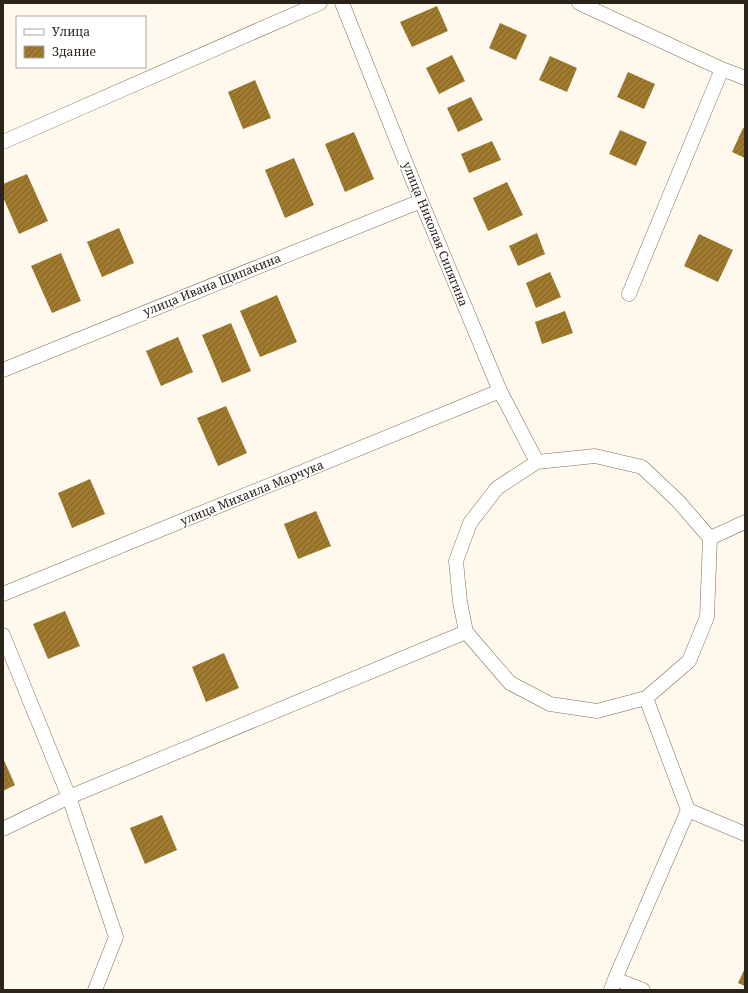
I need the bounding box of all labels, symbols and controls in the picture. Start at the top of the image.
legend [16,16,146,68]
text: Улица [52,23,90,40]
text: Здание [52,43,96,60]
street label: улица Николая Сипягина [399,159,472,309]
street label: улица Ивана Щипакина [140,249,283,320]
street label: улица Михаила Марчука [178,456,326,529]

